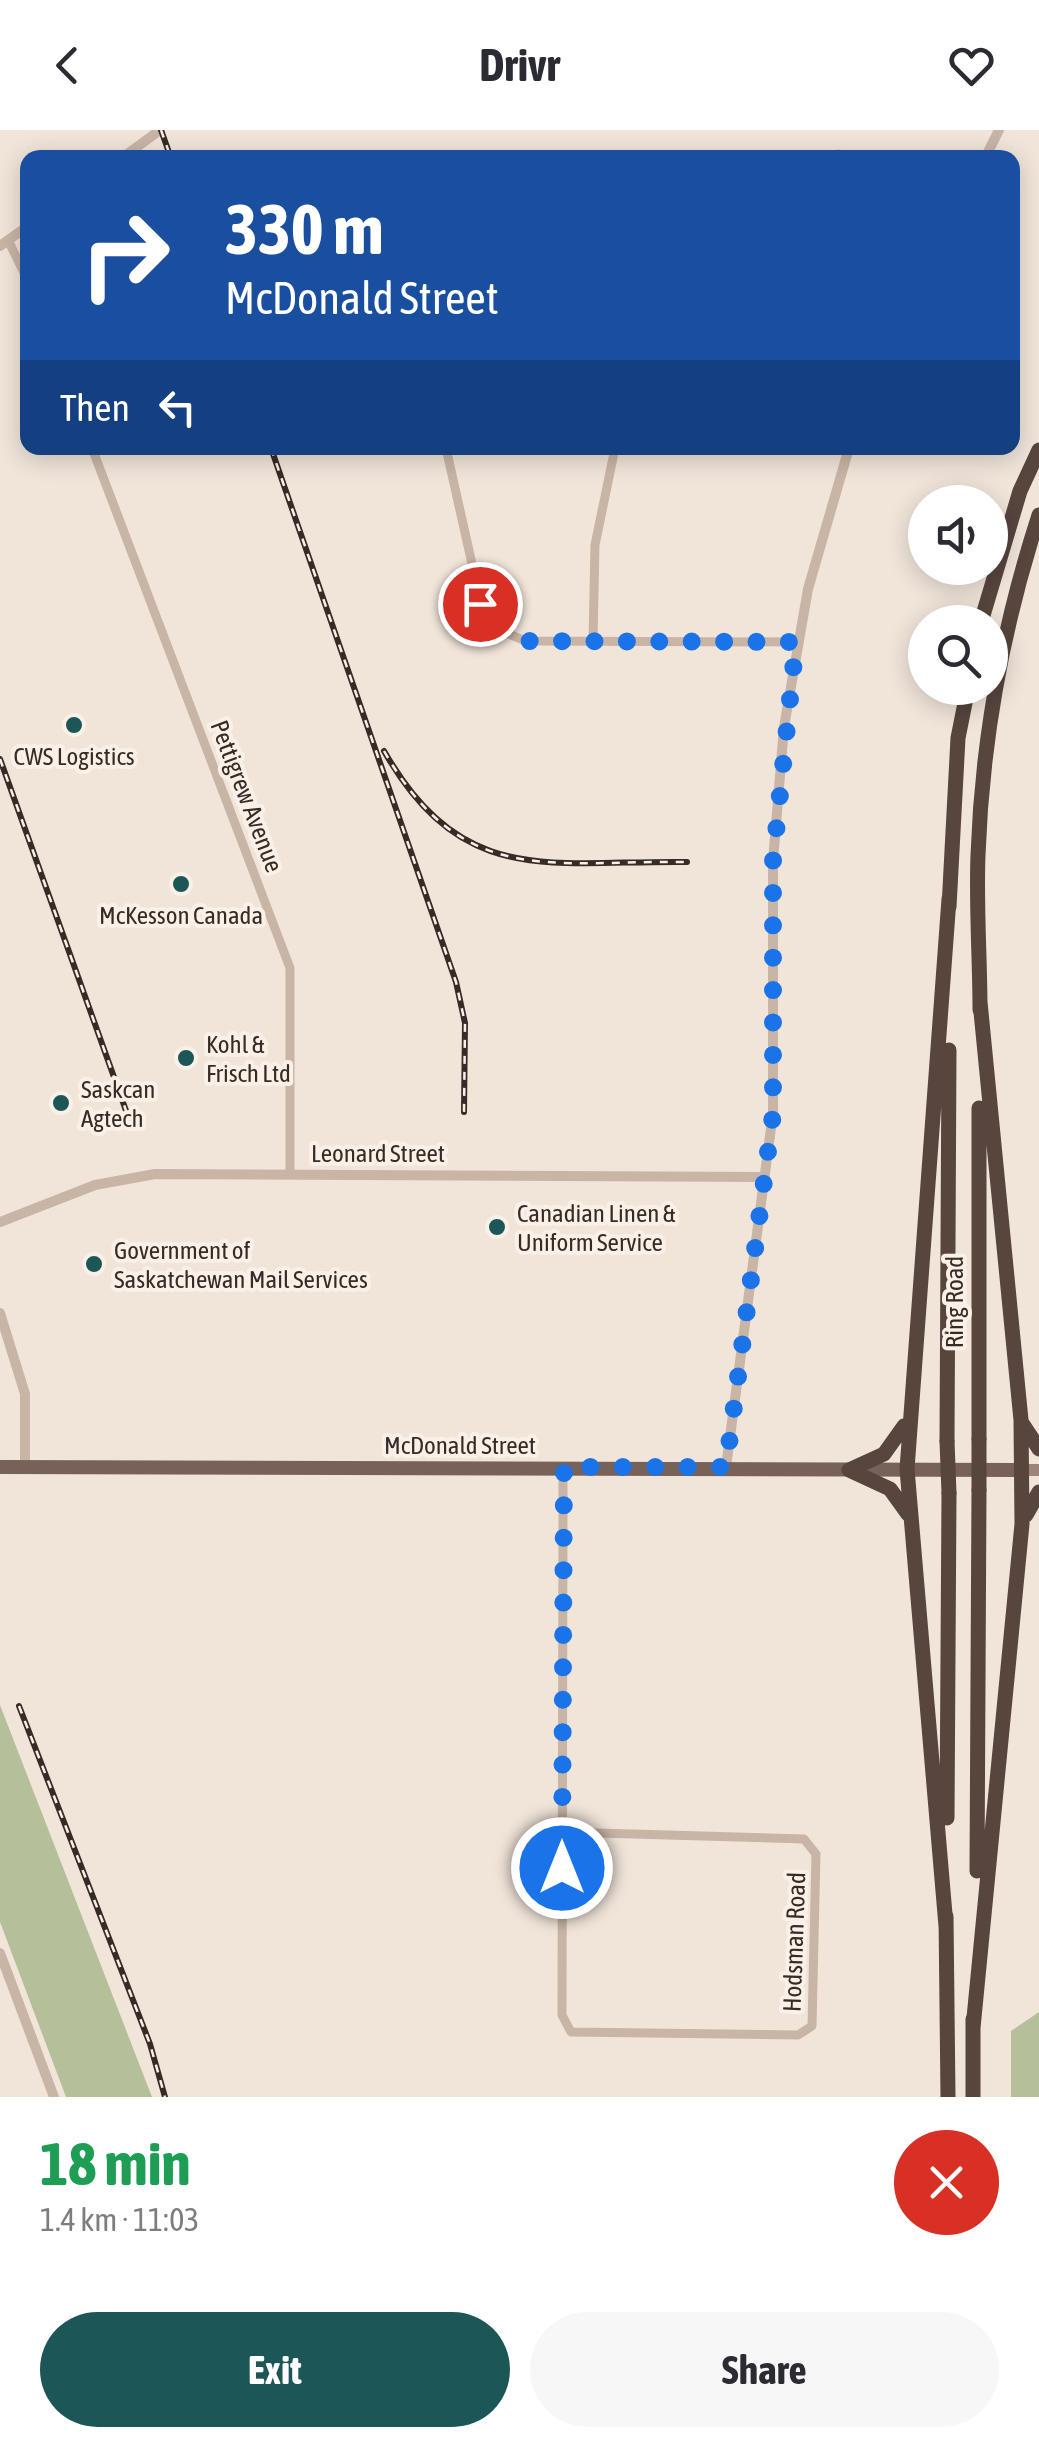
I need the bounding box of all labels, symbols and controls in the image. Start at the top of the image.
icon: back [40,38,95,93]
icon: heart [944,38,999,93]
text: Drivr [479,39,560,91]
text: 330 m [225,189,384,269]
icon: right [60,190,190,320]
text: McDonald Street [225,272,499,324]
icon: left [150,380,205,435]
text: Then [60,386,130,429]
map controls [908,485,1008,705]
button: sound [908,485,1008,585]
pin [438,562,523,647]
icon: arrive [453,577,508,632]
button: search [908,605,1008,705]
marker: CWS Logistics [63,714,85,736]
street label: Pettigrew Avenue [205,716,289,876]
place label: CWS Logistics [13,742,135,770]
marker: McKesson Canada [170,873,192,895]
place label: McKesson Canada [99,901,263,929]
place label: Kohl & Frisch Ltd [206,1030,291,1087]
marker: Kohl & Frisch Ltd [175,1047,197,1069]
place label: Saskcan Agtech [81,1075,155,1132]
marker: Saskcan Agtech [50,1092,72,1114]
street label: Leonard Street [311,1139,445,1167]
place label: Canadian Linen & Uniform Service [517,1199,676,1256]
marker: Canadian Linen & Uniform Service [486,1216,508,1238]
place label: Government of Saskatchewan Mail Services [114,1236,368,1293]
marker: Government of Saskatchewan Mail Services [83,1253,105,1275]
street label: Ring Road [940,1256,968,1348]
street label: McDonald Street [384,1431,536,1459]
position arrow [510,1816,614,1920]
street label: Hodsman Road [778,1872,810,2012]
text: 18 min [40,2129,191,2198]
button: close [894,2130,999,2235]
text: 1.4 km · 11:03 [40,2201,199,2238]
button: Exit [40,2312,510,2427]
button: Share [530,2312,999,2427]

